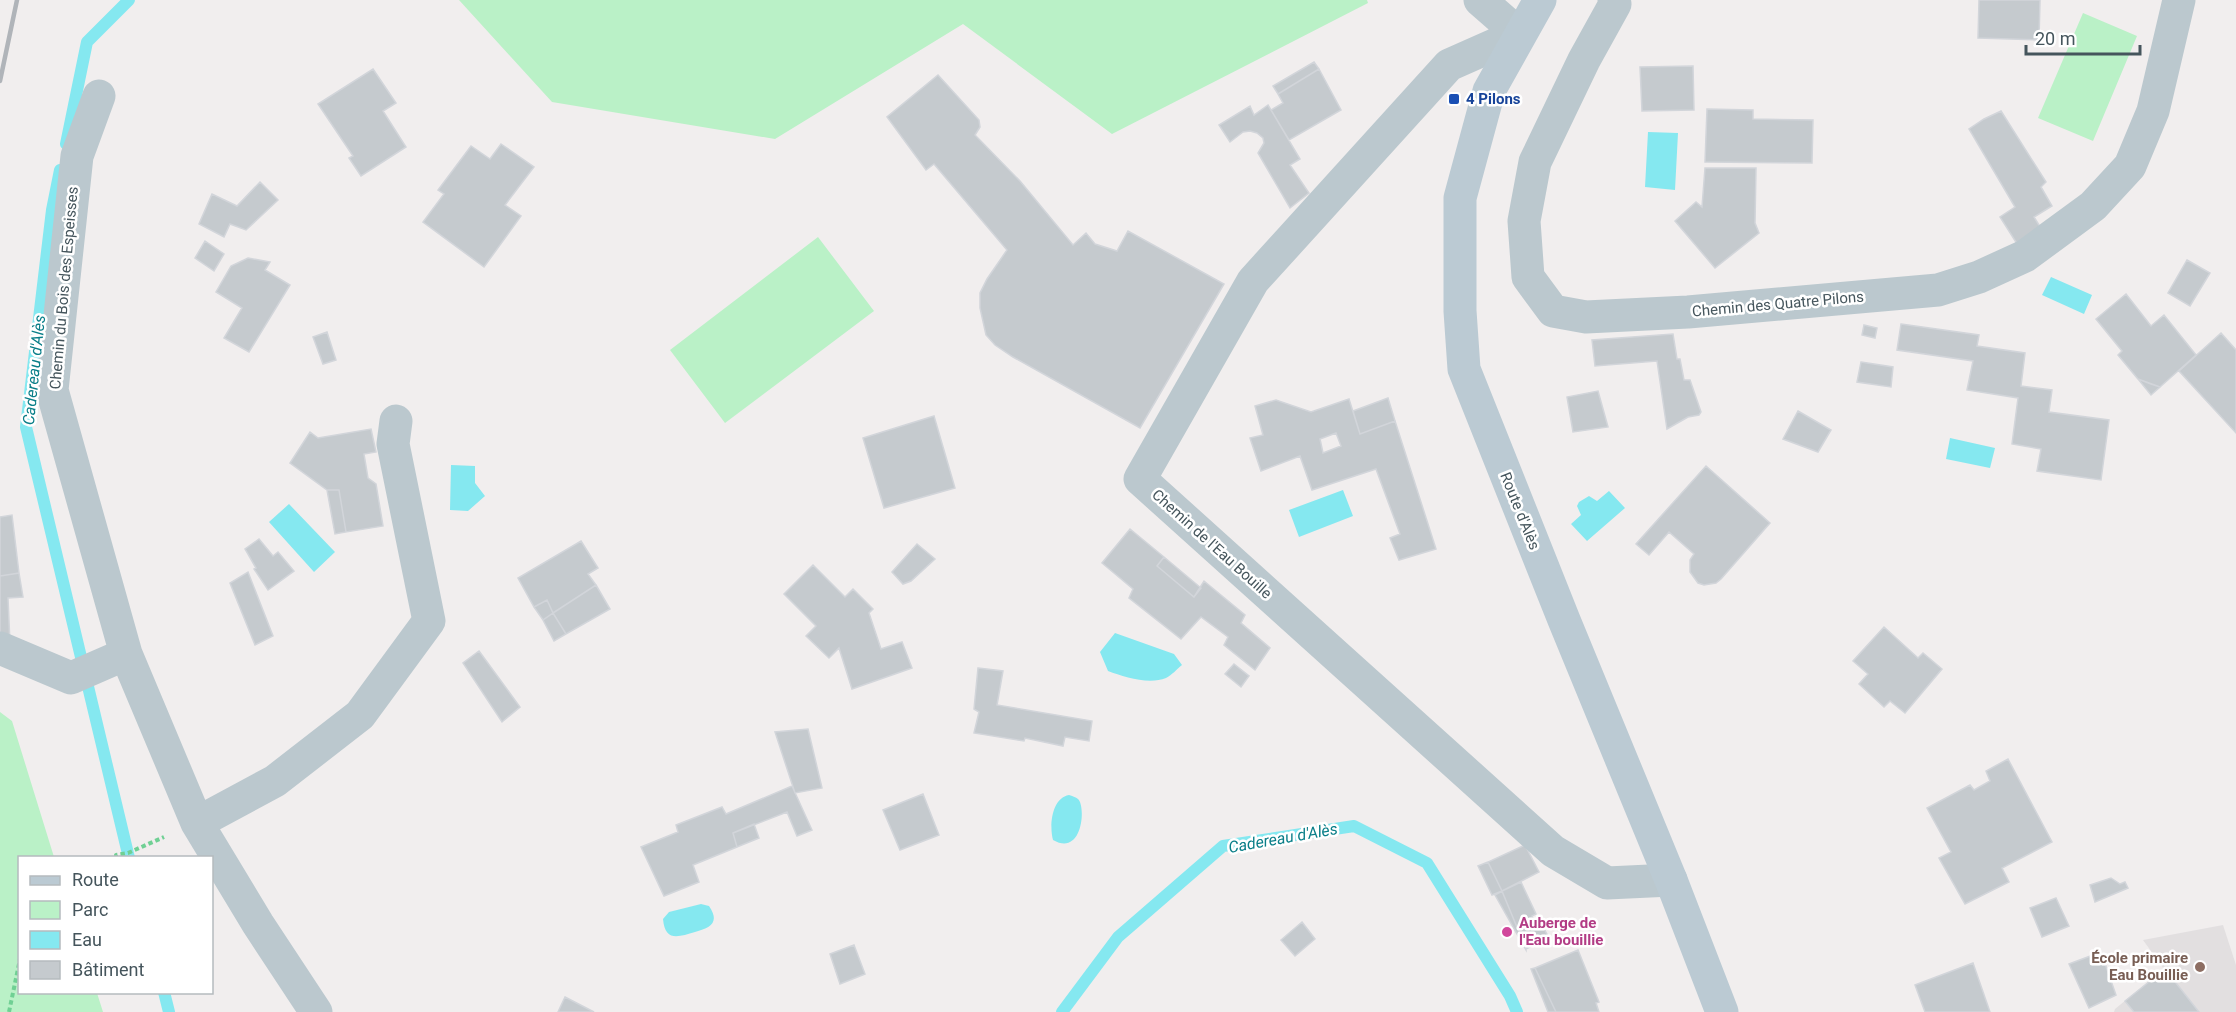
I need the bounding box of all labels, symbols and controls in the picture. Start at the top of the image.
scale bar [2026,18,2140,56]
text: 20 m [2035,28,2075,49]
place label: 4 Pilons [1466,90,1521,108]
marker: 4 Pilons [1447,92,1461,106]
street label: Chemin du Bois des Espeisses [46,186,82,390]
street label: Chemin des Quatre Pilons [1691,288,1865,320]
water label: Cadereau d'Alès [19,314,49,426]
street label: Route d'Alès [1496,470,1544,552]
street label: Chemin de l'Eau Bouille [1148,485,1276,603]
water label: Cadereau d'Alès [1227,819,1339,857]
legend [18,856,213,994]
text: Route [72,869,119,890]
text: Parc [72,899,108,920]
place label: Auberge de l'Eau bouillie [1519,914,1603,949]
marker: Auberge de l'Eau bouillie [1500,925,1514,939]
text: Eau [72,929,102,950]
place label: École primaire Eau Bouillie [2091,949,2188,984]
text: Bâtiment [72,959,145,980]
marker: École primaire Eau Bouillie [2193,960,2207,974]

